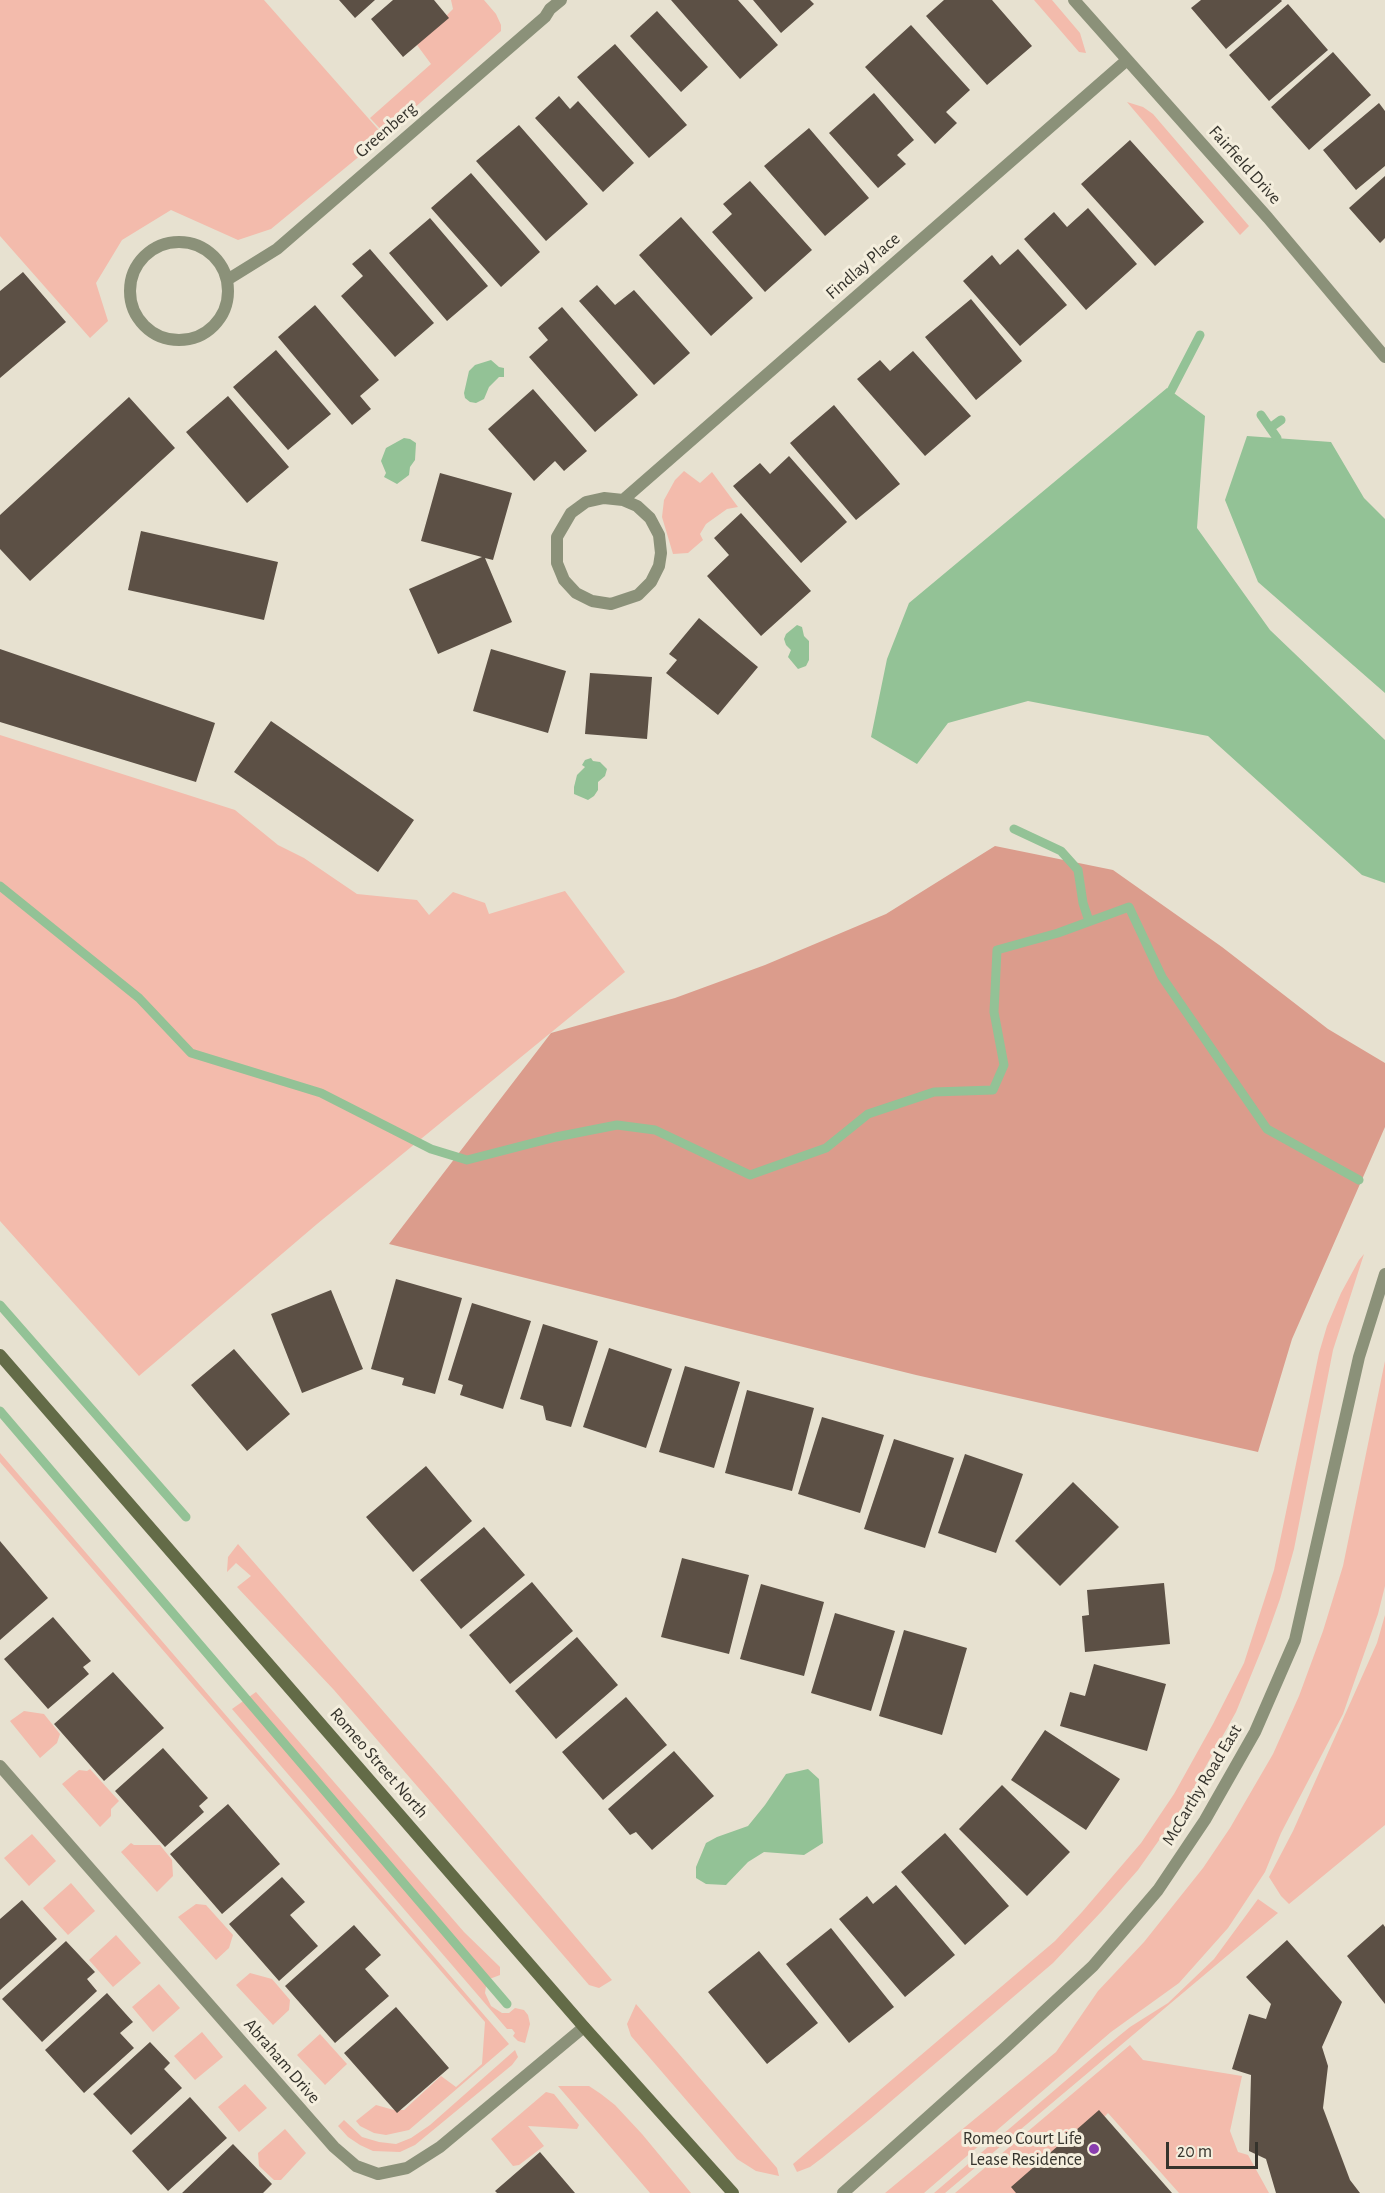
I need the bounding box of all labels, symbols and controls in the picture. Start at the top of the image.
street label: Greenberg [351,97,421,163]
street label: Fairfield Drive [1204,121,1286,209]
street label: Findlay Place [821,228,905,304]
street label: Romeo Street North [325,1703,433,1823]
street label: McCarthy Road East [1157,1721,1247,1849]
street label: Abraham Drive [239,2014,325,2108]
place label: Romeo Court Life Lease Residence [963,2128,1082,2170]
scale bar [1169,2130,1260,2168]
marker: Romeo Court Life Lease Residence [1087,2142,1101,2156]
text: 20 m [1177,2143,1212,2161]

